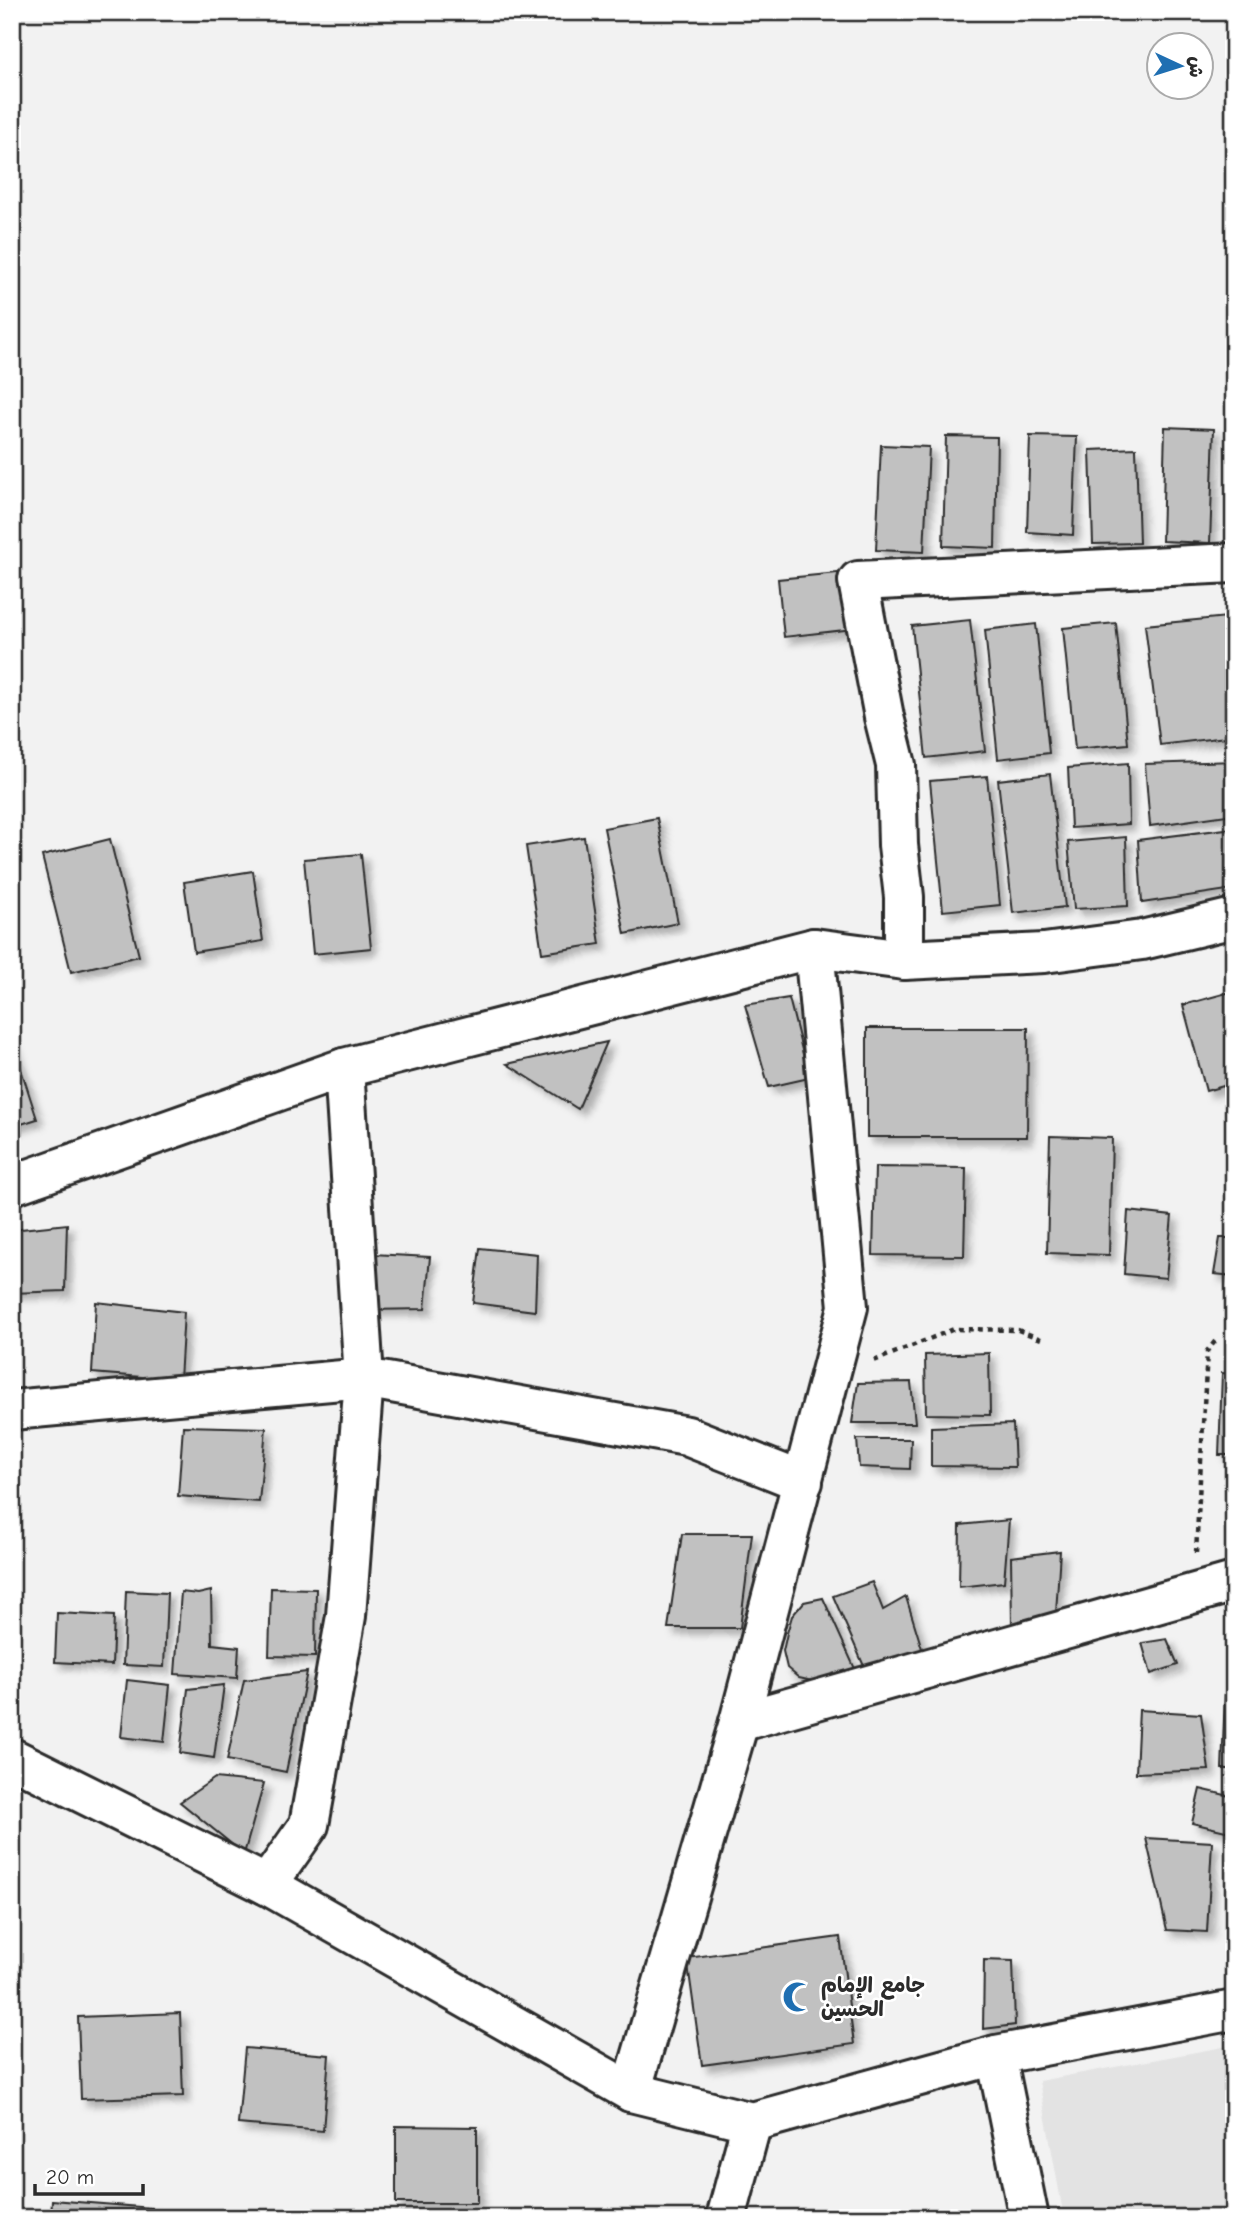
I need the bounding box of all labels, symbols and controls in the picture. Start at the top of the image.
north arrow [1144,32,1214,102]
text: ش [1184,56,1208,78]
place label: جامع الإمام الحسين [821,1973,925,2022]
mosque icon: جامع الإمام الحسين [781,1980,815,2014]
scale bar [35,2153,144,2197]
text: 20 m [46,2165,94,2189]

